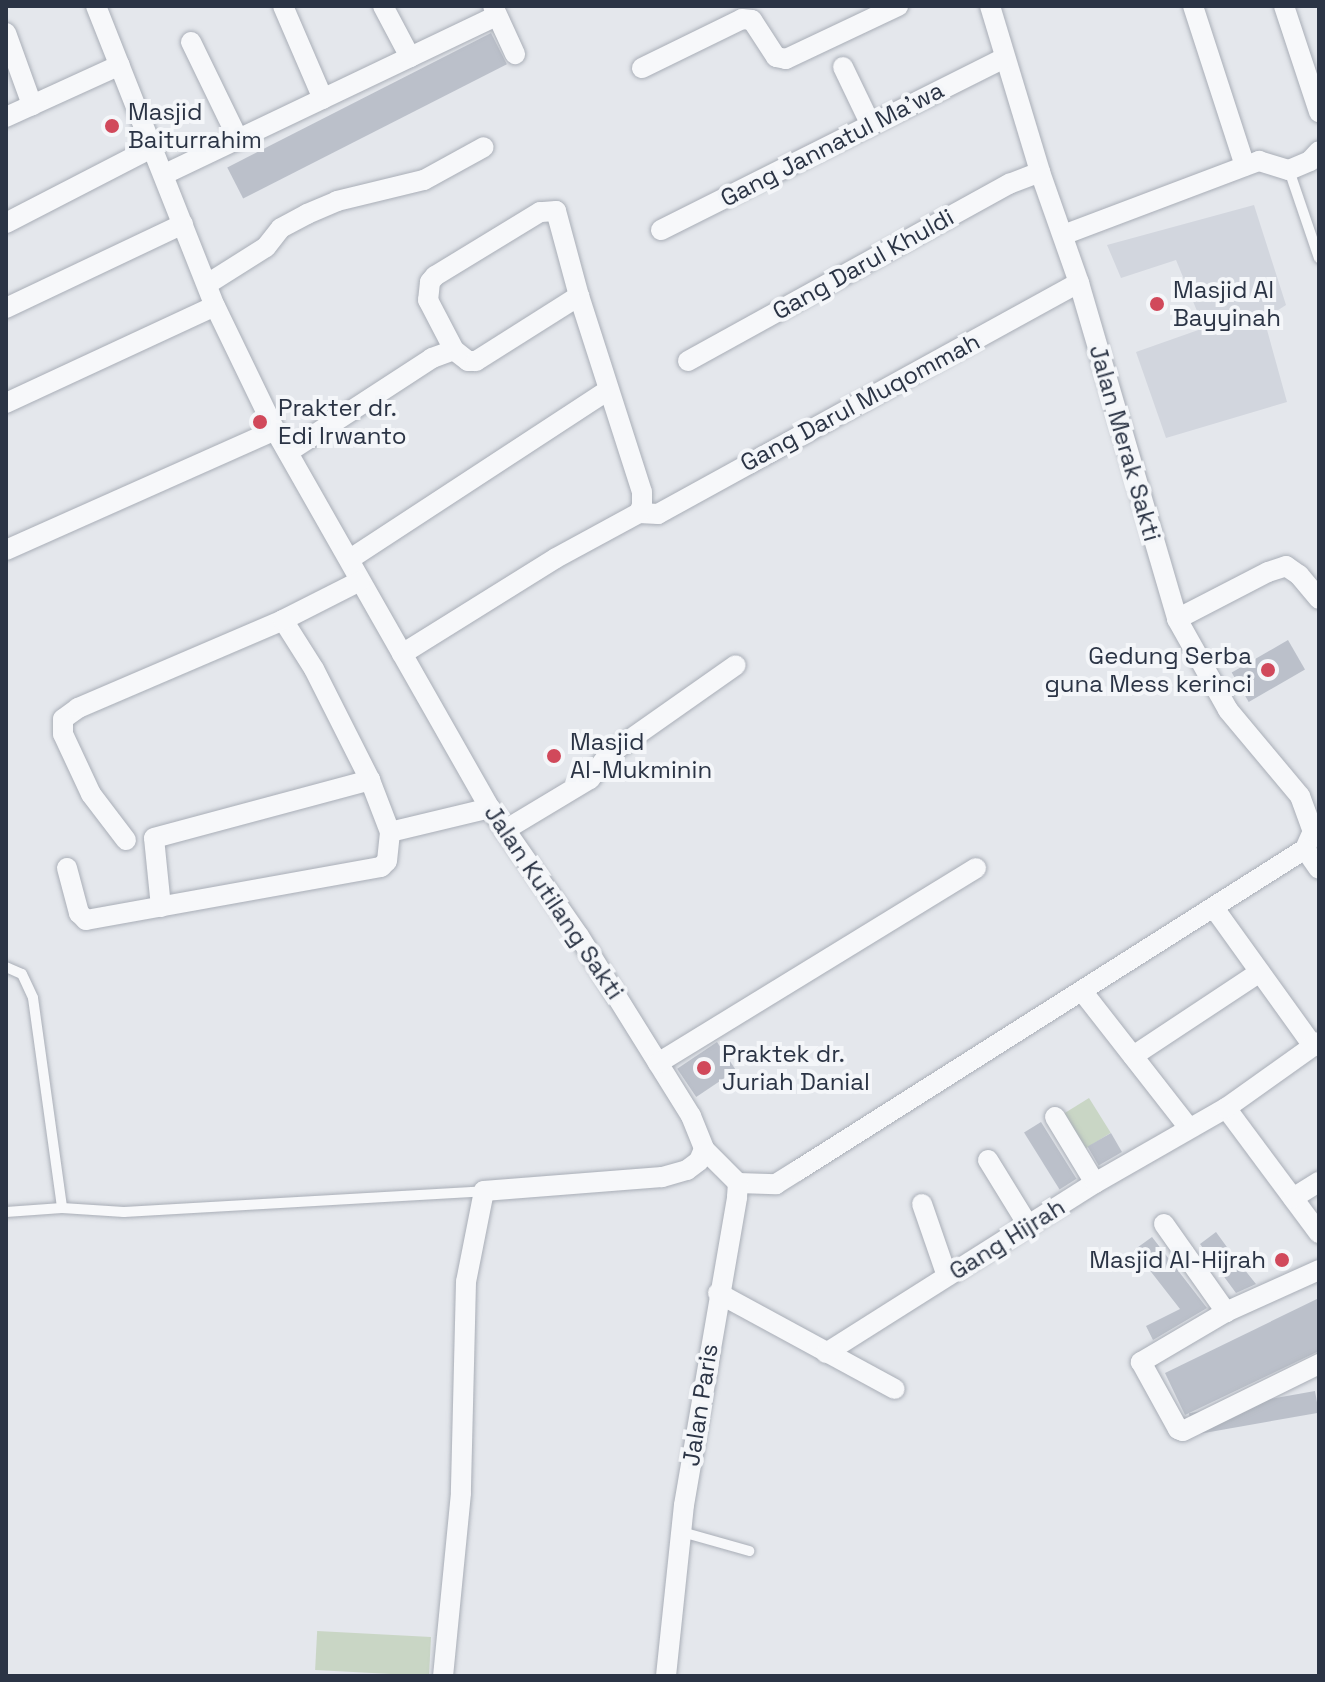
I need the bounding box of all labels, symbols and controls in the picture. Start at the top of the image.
street label: Gang Jannatul Ma'wa [716,75,948,213]
place label: Masjid Baiturrahim [128,98,262,154]
marker: Masjid Baiturrahim [103,117,121,135]
street label: Gang Darul Khuldi [767,202,959,326]
place label: Masjid Al Bayyinah [1173,276,1281,332]
marker: Masjid Al Bayyinah [1148,295,1166,313]
street label: Gang Darul Muqommah [735,327,985,477]
street label: Jalan Merak Sakti [1083,342,1167,544]
place label: Prakter dr. Edi Irwanto [278,394,407,450]
marker: Prakter dr. Edi Irwanto [249,411,271,433]
place label: Gedung Serba guna Mess kerinci [1044,642,1252,698]
marker: Gedung Serba guna Mess kerinci [1259,661,1277,679]
place label: Masjid Al-Mukminin [570,728,712,784]
marker: Masjid Al-Mukminin [545,747,563,765]
street label: Jalan Kutilang Sakti [478,799,630,1005]
place label: Praktek dr. Juriah Danial [722,1040,870,1096]
marker: Praktek dr. Juriah Danial [693,1057,715,1079]
street label: Gang Hijrah [944,1192,1070,1286]
place label: Masjid Al-Hijrah [1089,1246,1266,1274]
marker: Masjid Al-Hijrah [1273,1251,1291,1269]
street label: Jalan Paris [676,1342,724,1468]

